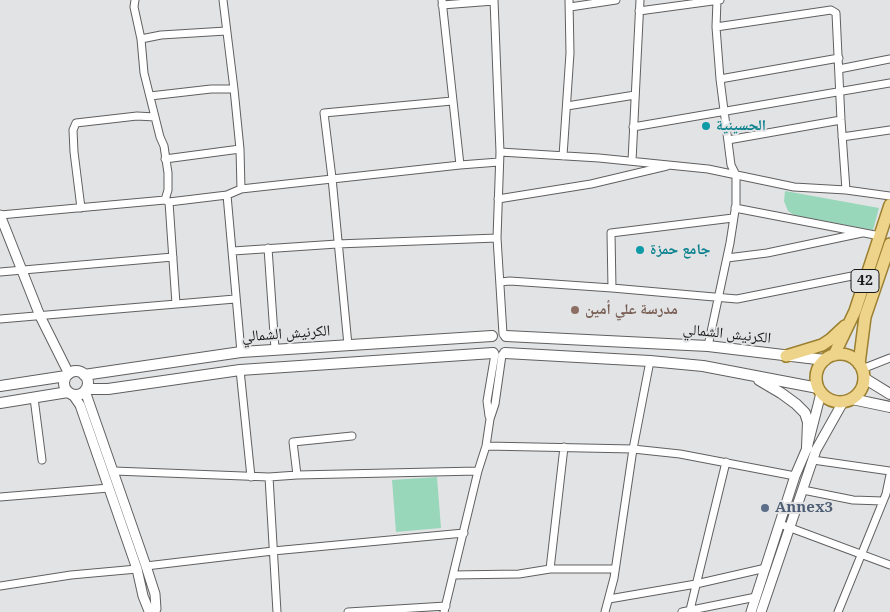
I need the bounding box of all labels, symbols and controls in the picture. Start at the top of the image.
place label: الحسينية [716,117,766,135]
marker: الحسينية [700,120,712,132]
place label: جامع حمزة [650,241,710,259]
marker: جامع حمزة [634,244,646,256]
road number: 42 [851,270,879,292]
place label: مدرسة علي أمين [585,301,678,319]
marker: مدرسة علي أمين [569,304,581,316]
street label: الكرنيش الشمالي [682,320,772,348]
street label: الكرنيش الشمالي [241,322,331,346]
place label: Annex3 [775,499,833,517]
marker: Annex3 [759,502,771,514]

